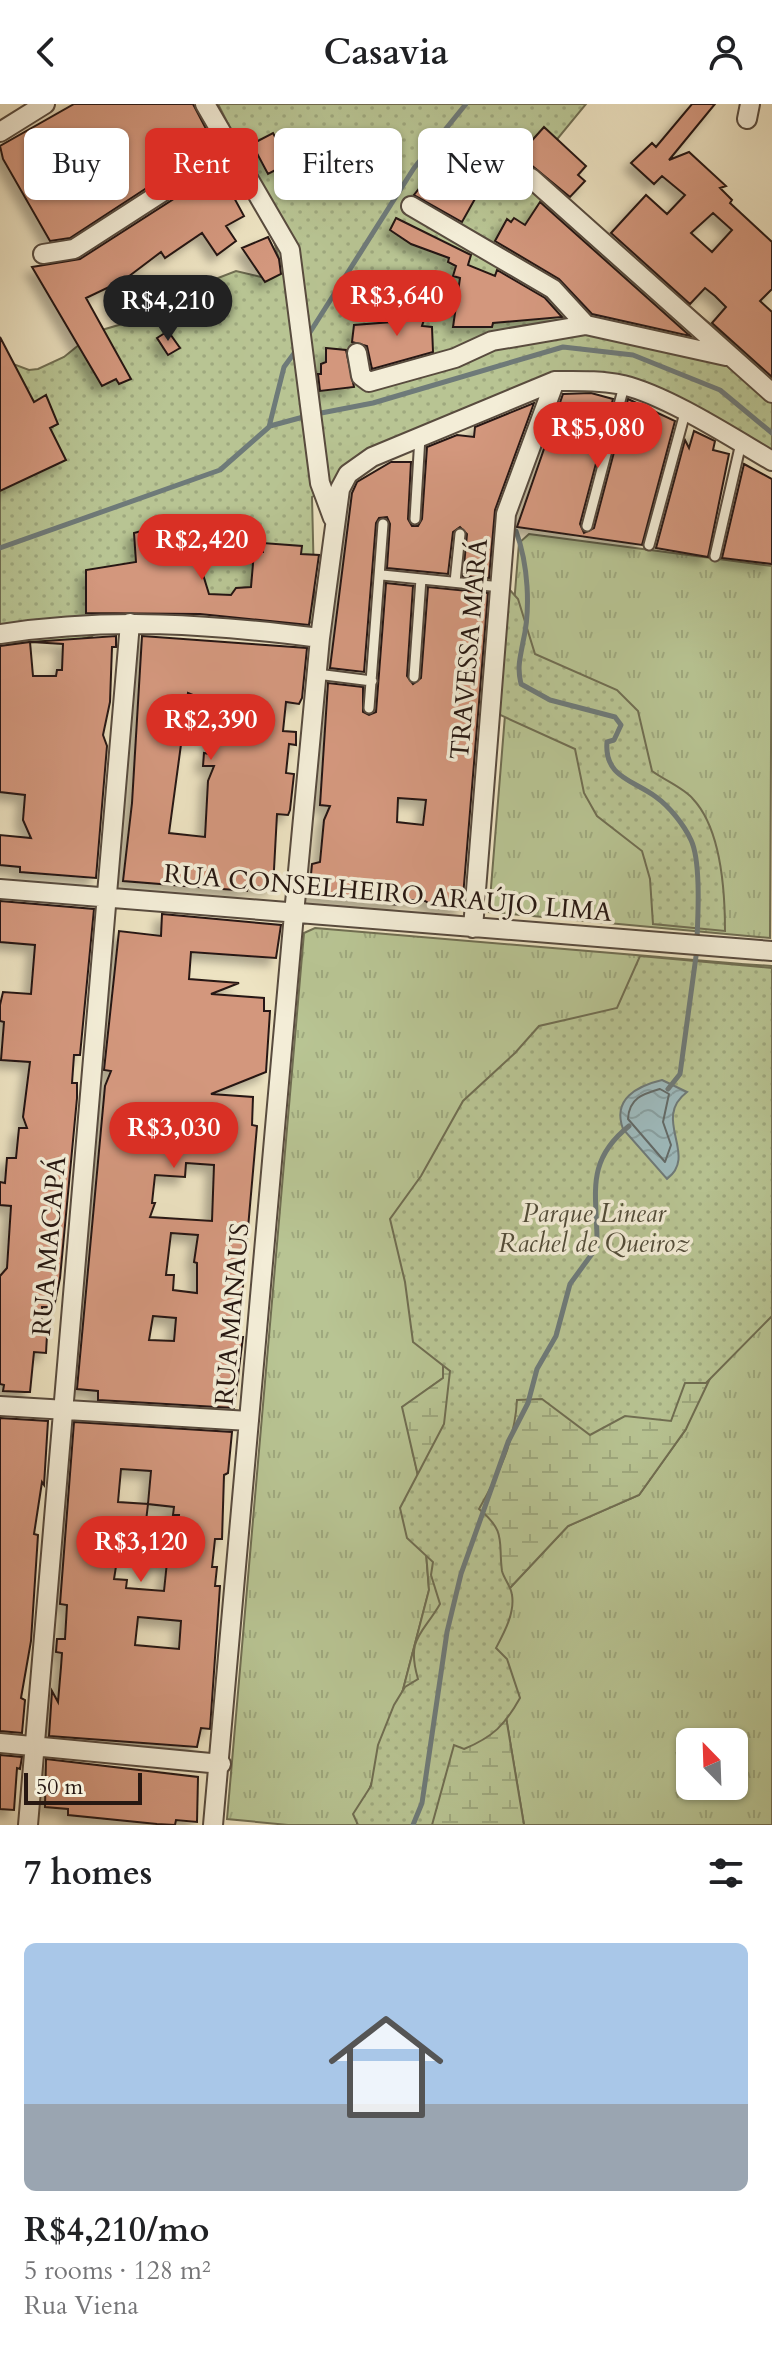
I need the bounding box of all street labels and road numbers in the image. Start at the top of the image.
street label: TRAVESSA MARÁ [442,537,496,761]
street label: RUA CONSELHEIRO ARAÚJO LIMA [162,856,614,930]
street label: RUA MACAPÁ [24,1154,74,1337]
street label: RUA MANAUS [207,1222,257,1406]

